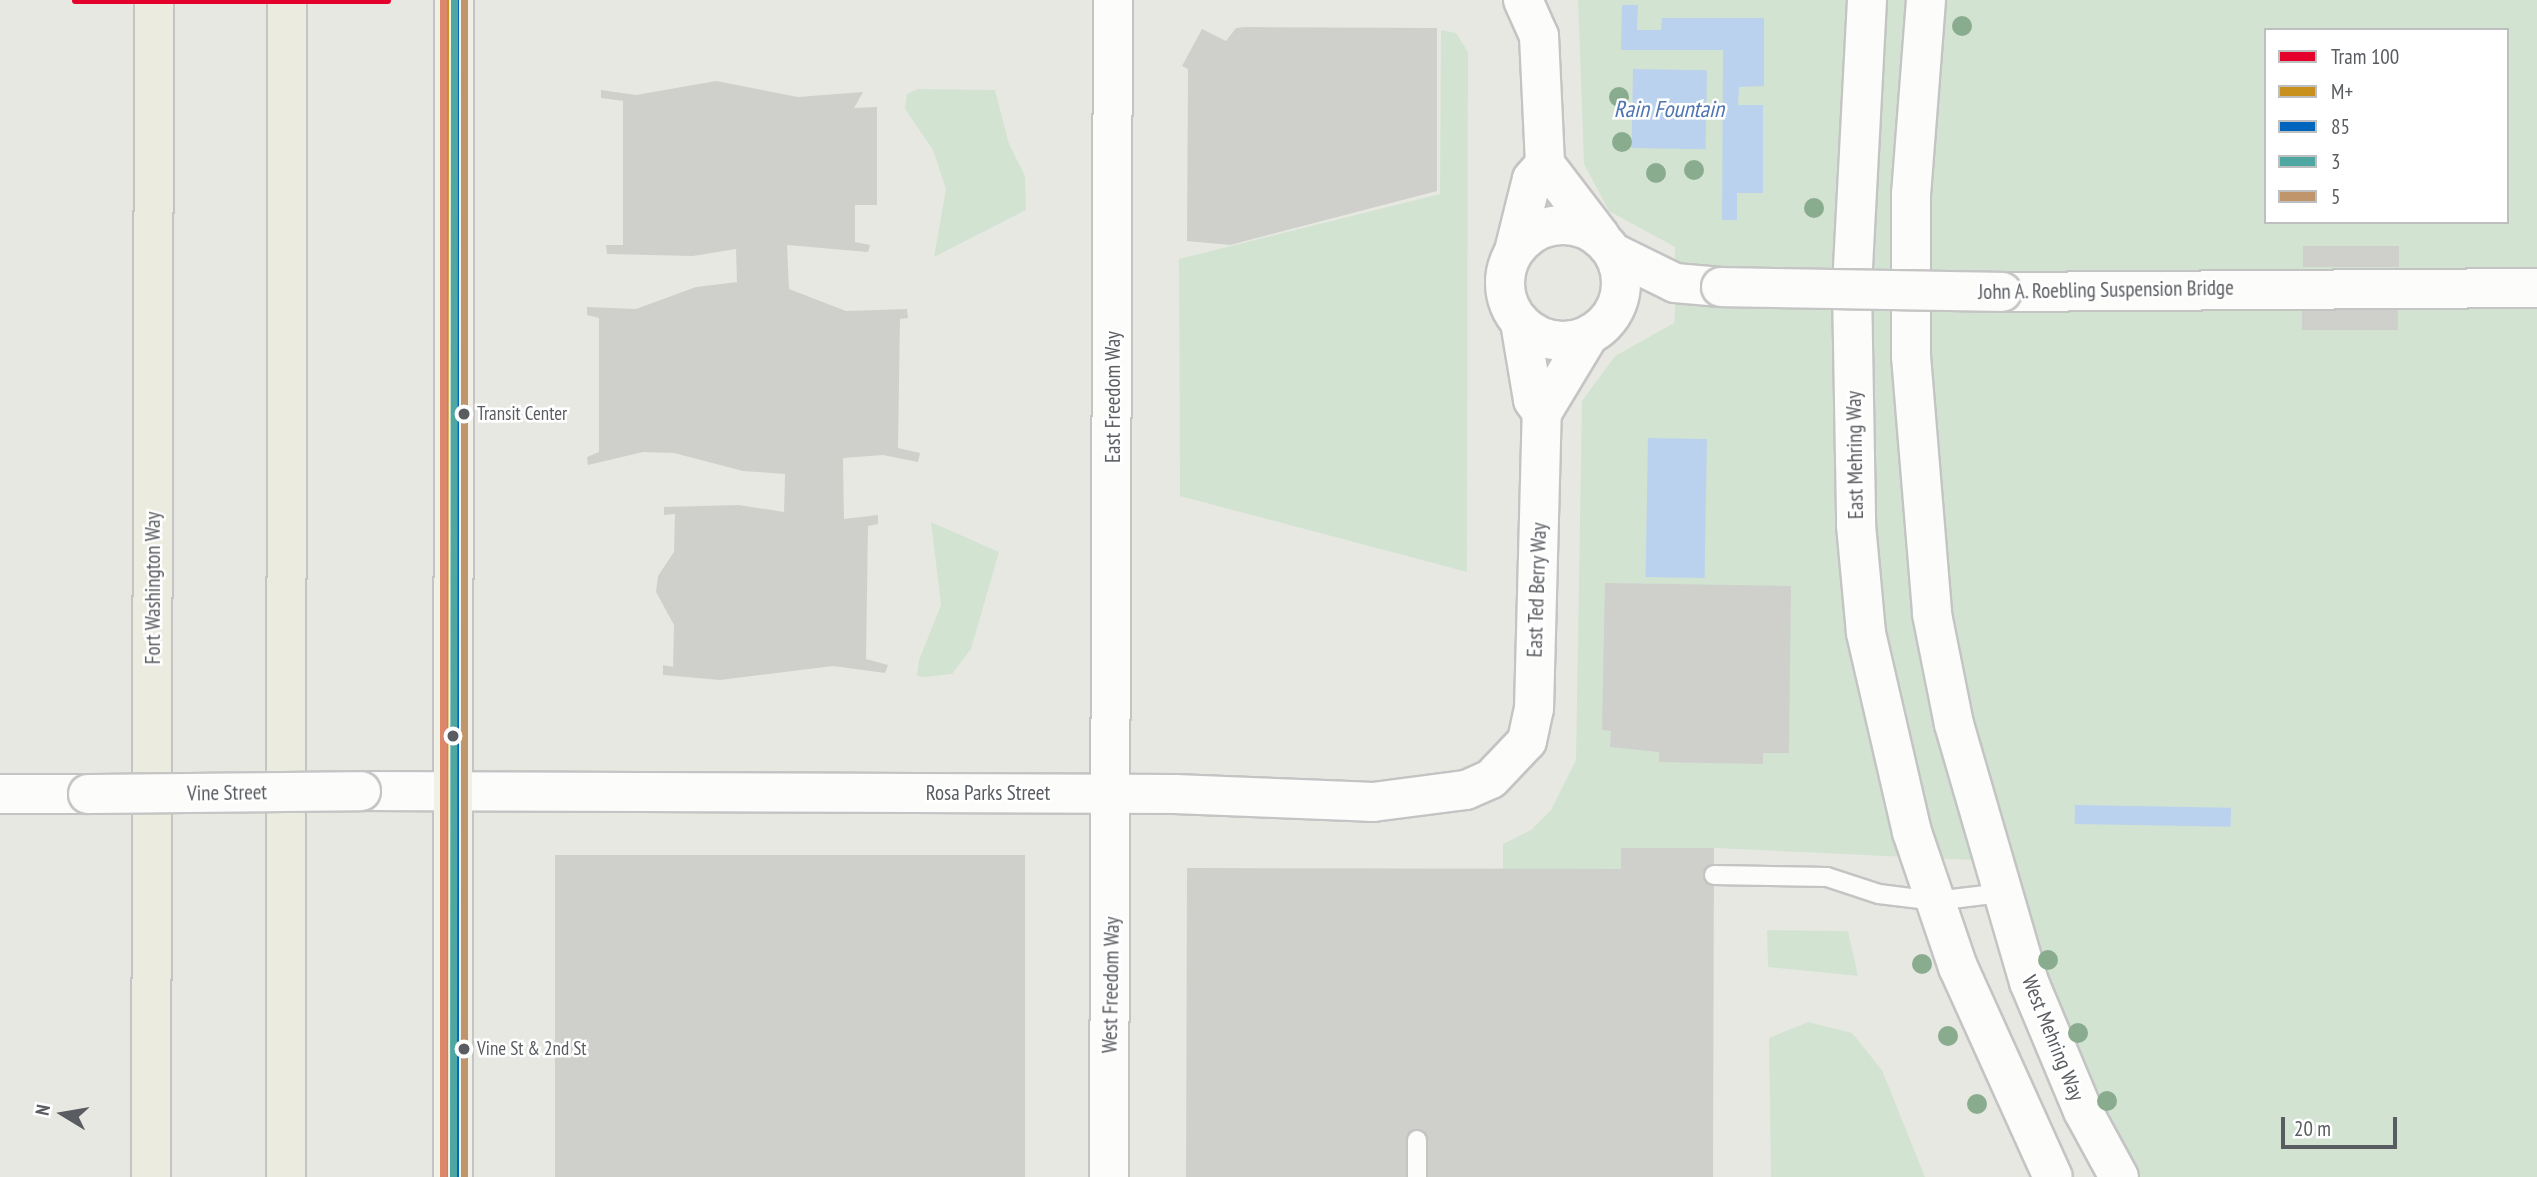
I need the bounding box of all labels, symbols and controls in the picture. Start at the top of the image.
legend [2264,28,2509,224]
text: Tram 100 [2331,43,2399,70]
text: M+ [2331,78,2353,105]
water label: Rain Fountain [1614,95,1724,123]
text: 85 [2331,113,2350,140]
text: 3 [2331,148,2340,175]
text: 5 [2331,183,2340,210]
street label: John A. Roebling Suspension Bridge [1977,275,2235,305]
street label: East Freedom Way [1100,331,1126,463]
street label: East Mehring Way [1841,390,1869,520]
place label: Transit Center [477,403,567,425]
marker: Transit Center [457,407,471,421]
street label: Fort Washington Way [140,511,166,665]
street label: East Ted Berry Way [1522,521,1552,659]
unlabelled marker [446,729,460,743]
street label: Vine Street [187,780,267,806]
street label: Rosa Parks Street [926,780,1050,806]
street label: West Freedom Way [1097,916,1125,1054]
street label: West Mehring Way [2016,971,2090,1105]
place label: Vine St & 2nd St [477,1038,587,1060]
marker: Vine St & 2nd St [457,1042,471,1056]
north arrow [28,1079,98,1149]
text: N [30,1103,55,1117]
scale bar [2285,1104,2400,1148]
text: 20 m [2294,1115,2331,1142]

